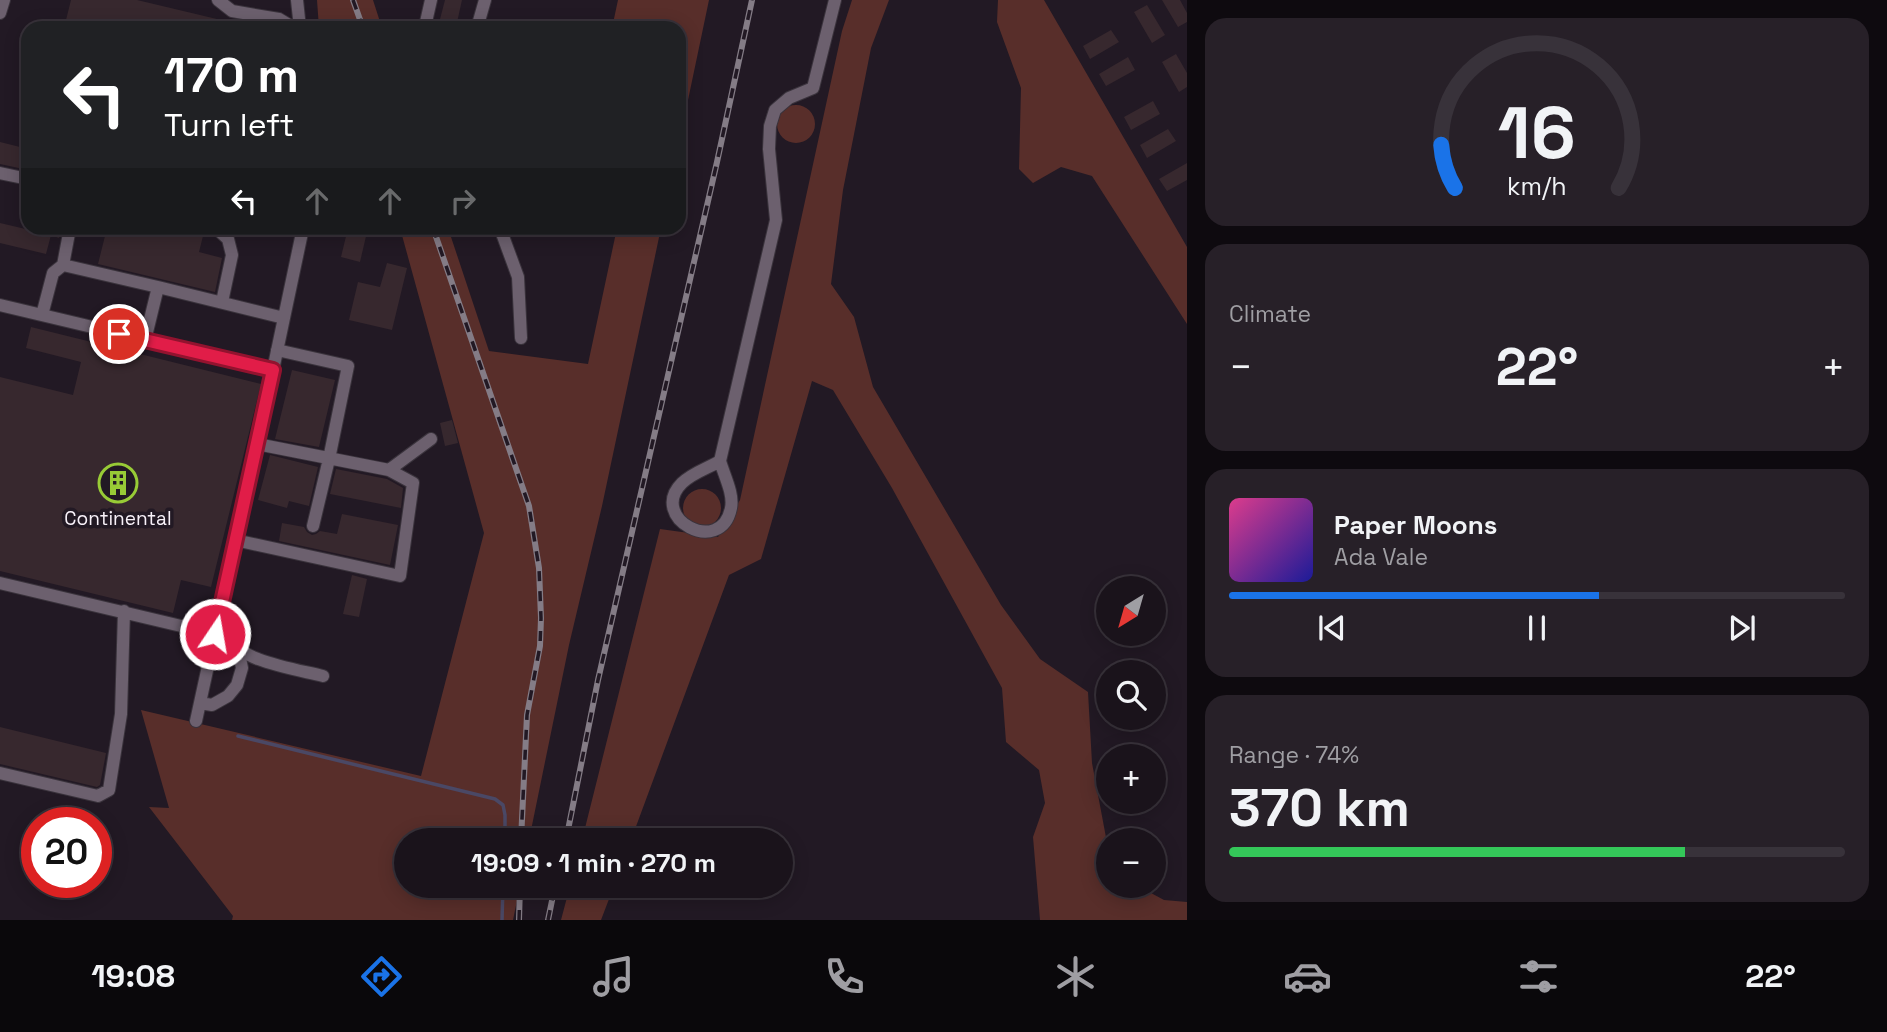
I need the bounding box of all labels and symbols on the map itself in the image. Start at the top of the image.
pin [89,304,149,364]
building icon: Continental [97,462,139,504]
place label: Continental [64,506,172,531]
north arrow [1096,576,1166,646]
position arrow [178,597,252,671]
speed limit sign: 20 [21,807,112,898]

